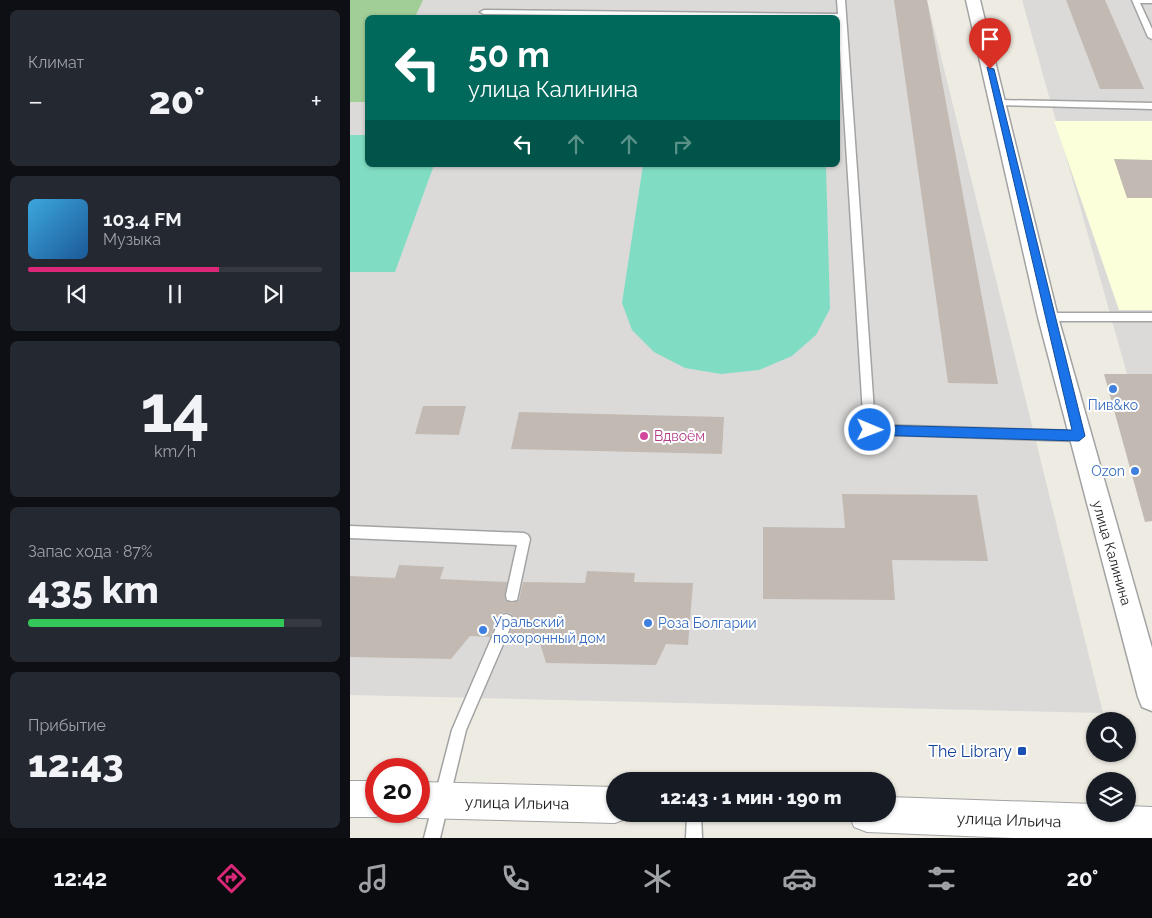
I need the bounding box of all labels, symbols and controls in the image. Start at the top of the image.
pin [969,18,1011,69]
icon: arrive [976,25,1004,53]
text: 50 m [468,34,550,75]
icon: left [385,35,450,100]
text: Климат [28,53,84,72]
text: улица Калинина [468,76,638,102]
text: 20° [149,78,205,123]
text: − [28,85,43,118]
text: + [310,85,322,118]
icon: left [509,130,537,158]
icon: ahead [562,130,590,158]
icon: ahead [615,130,643,158]
icon: right [668,130,696,158]
text: 103.4 FM [103,208,182,230]
text: Музыка [103,230,161,249]
icon: previous [63,280,91,308]
icon: pause [161,280,189,308]
icon: next [259,280,287,308]
text: 14 [140,371,210,447]
marker: Пив&ко [1107,383,1119,395]
place label: Пив&ко [1088,397,1138,413]
position arrow [843,403,895,455]
place label: Вдвоём [654,428,705,444]
marker: Вдвоём [638,430,650,442]
text: km/h [154,442,196,461]
place label: Ozon [1091,463,1125,479]
marker: Ozon [1129,465,1141,477]
street label: улица Калинина [1089,499,1135,607]
text: Запас хода · 87% [28,542,152,561]
text: 435 km [28,567,159,612]
place label: Уральский похоронный дом [493,614,606,646]
place label: Роза Болгарии [658,615,757,631]
marker: Роза Болгарии [642,617,654,629]
marker: Уральский похоронный дом [477,624,489,636]
map controls [1086,712,1136,822]
button: search [1086,712,1136,762]
text: Прибытие [28,716,106,735]
text: 12:43 [28,741,124,786]
place label: The Library [928,742,1012,761]
marker: The Library [1016,745,1028,757]
speed limit sign: 20 [365,758,430,823]
button: layers [1086,772,1136,822]
text: 12:43 · 1 мин · 190 m [660,786,842,808]
street label: улица Ильича [464,793,570,813]
street label: улица Ильича [956,809,1062,831]
icon: directions [214,861,249,896]
icon: music [356,861,391,896]
icon: phone [498,861,533,896]
icon: climate [640,861,675,896]
icon: car [782,861,817,896]
icon: filters [924,861,959,896]
text: 12:42 [54,865,107,891]
text: 20° [1067,865,1098,891]

